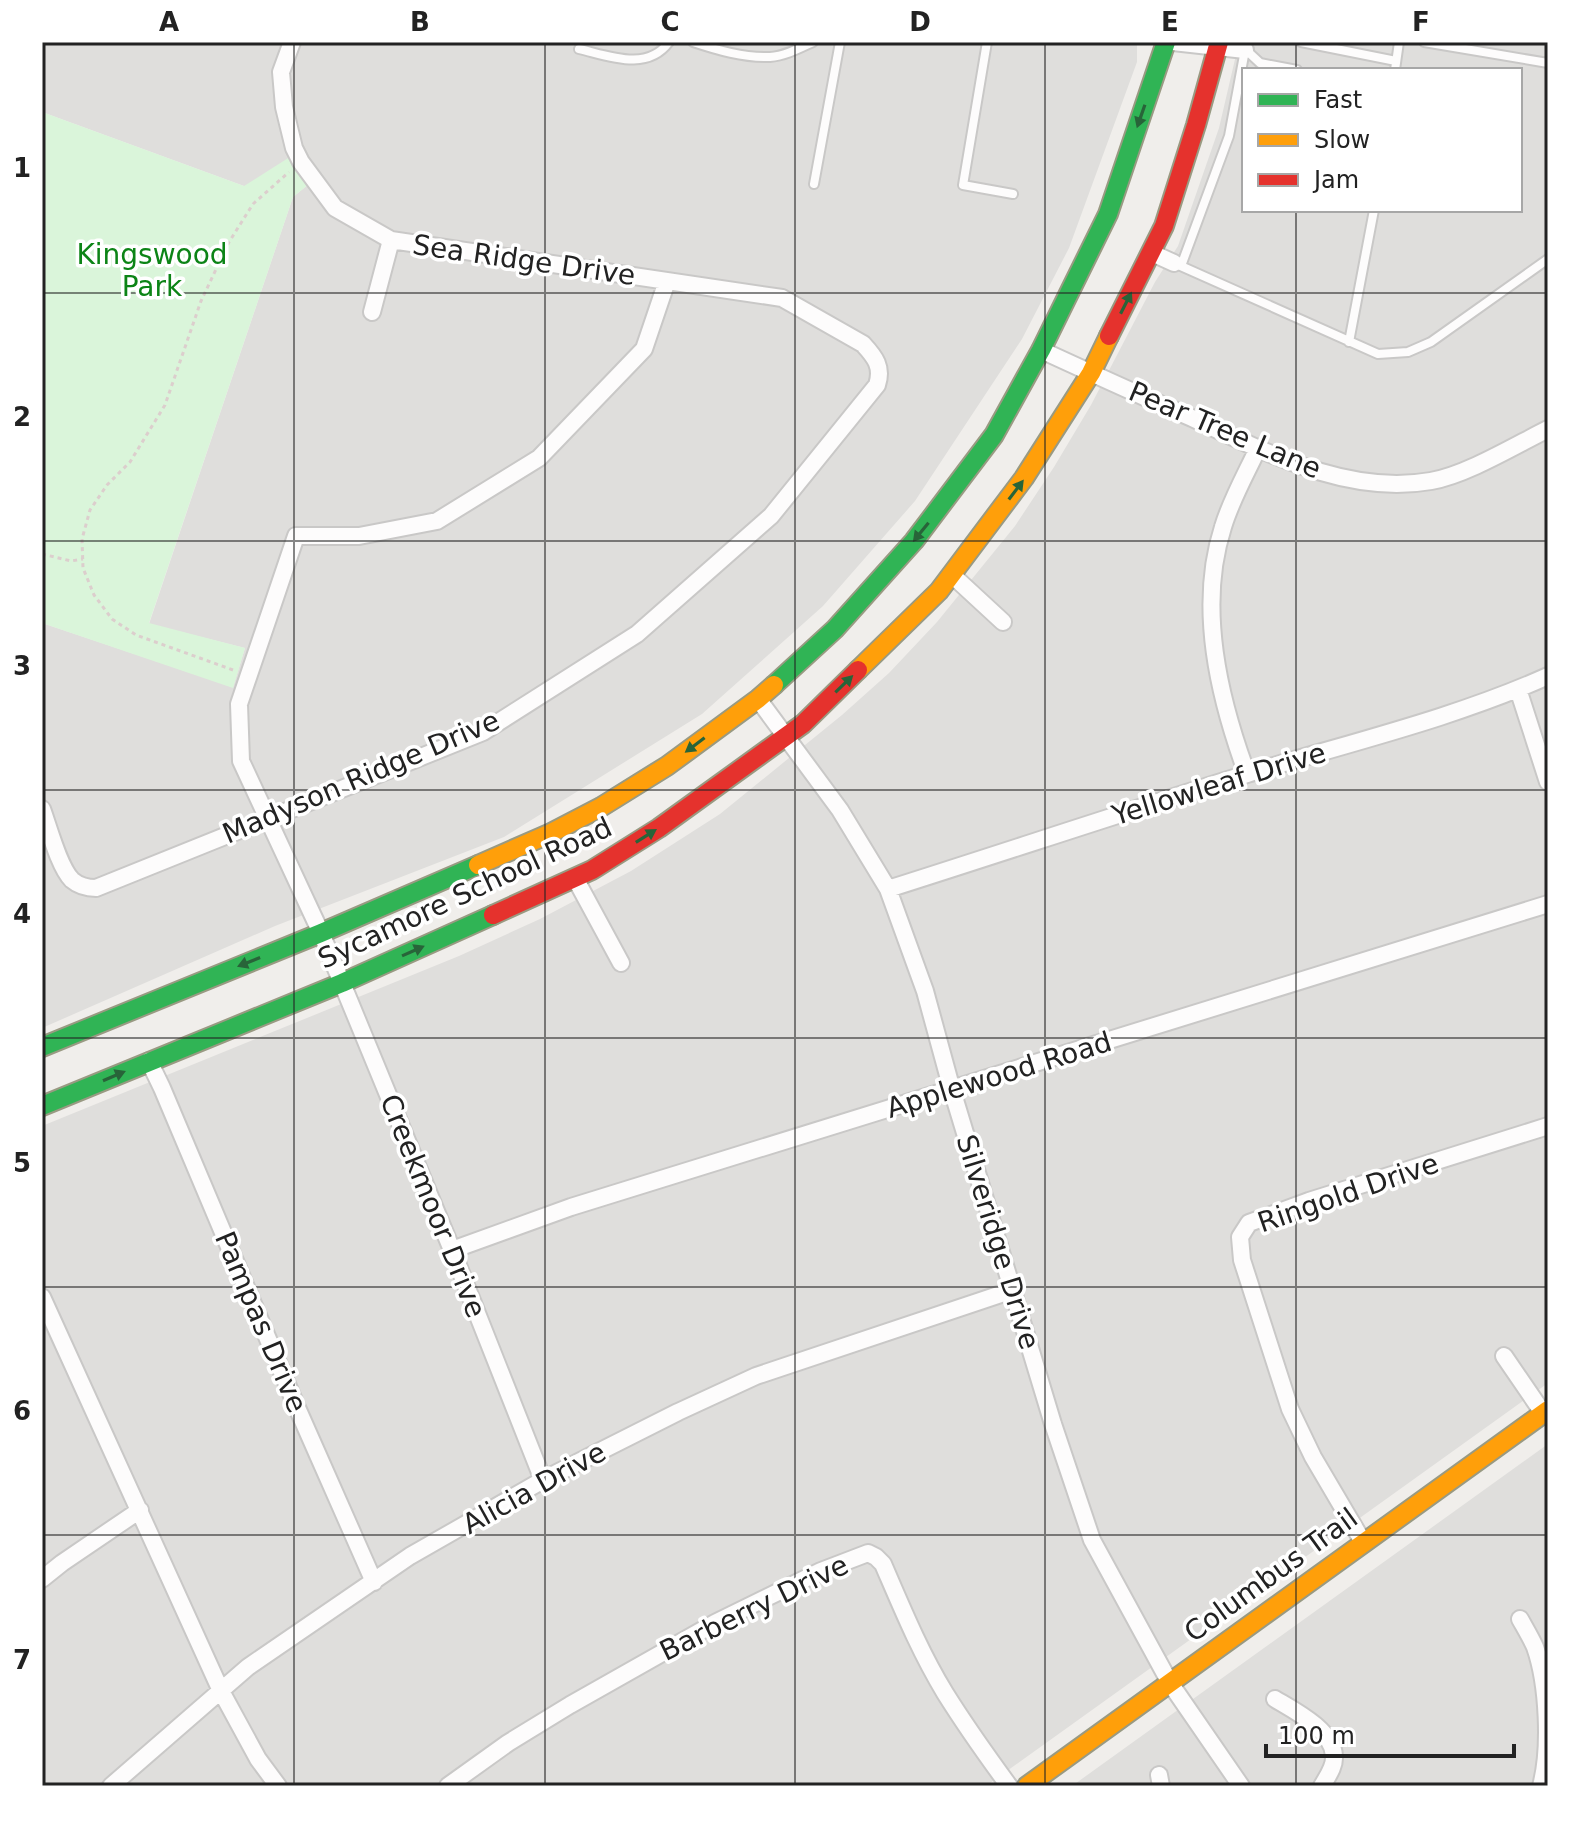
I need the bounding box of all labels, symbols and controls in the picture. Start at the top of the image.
text: A [159,7,179,37]
text: B [410,7,430,37]
text: C [660,7,680,37]
text: D [909,7,931,37]
text: E [1161,7,1179,37]
text: F [1412,7,1430,37]
legend [1242,68,1522,212]
text: Fast [1314,86,1362,114]
one-way arrow [1135,104,1147,128]
text: Slow [1314,126,1370,154]
text: 1 [13,153,31,183]
text: Jam [1312,166,1359,194]
street label: Sea Ridge Drive [410,228,638,292]
park label: Kingswood Park [76,238,228,303]
one-way arrow [1120,292,1133,315]
street label: Pear Tree Lane [1124,375,1326,485]
text: 2 [13,402,31,432]
one-way arrow [1007,480,1023,500]
one-way arrow [913,522,930,542]
text: 3 [13,651,31,681]
one-way arrow [834,675,853,694]
street label: Madyson Ridge Drive [218,704,504,850]
street label: Yellowleaf Drive [1107,736,1330,832]
one-way arrow [685,737,705,753]
street label: Sycamore School Road [313,810,617,976]
one-way arrow [635,830,657,844]
text: 4 [13,899,31,929]
one-way arrow [401,944,425,958]
one-way arrow [237,956,261,969]
street label: Applewood Road [882,1025,1116,1125]
one-way arrow [102,1069,126,1082]
street label: Creekmoor Drive [373,1090,493,1322]
street label: Silveridge Drive [950,1131,1046,1353]
street label: Ringold Drive [1253,1147,1443,1239]
text: 5 [13,1148,31,1178]
street label: Pampas Drive [208,1227,314,1417]
text: 6 [13,1396,31,1426]
street label: Alicia Drive [457,1435,611,1541]
street label: Columbus Trail [1178,1501,1364,1649]
street label: Barberry Drive [654,1548,854,1668]
text: 7 [13,1645,31,1675]
scale bar [1266,1708,1514,1758]
text: 100 m [1278,1722,1355,1750]

